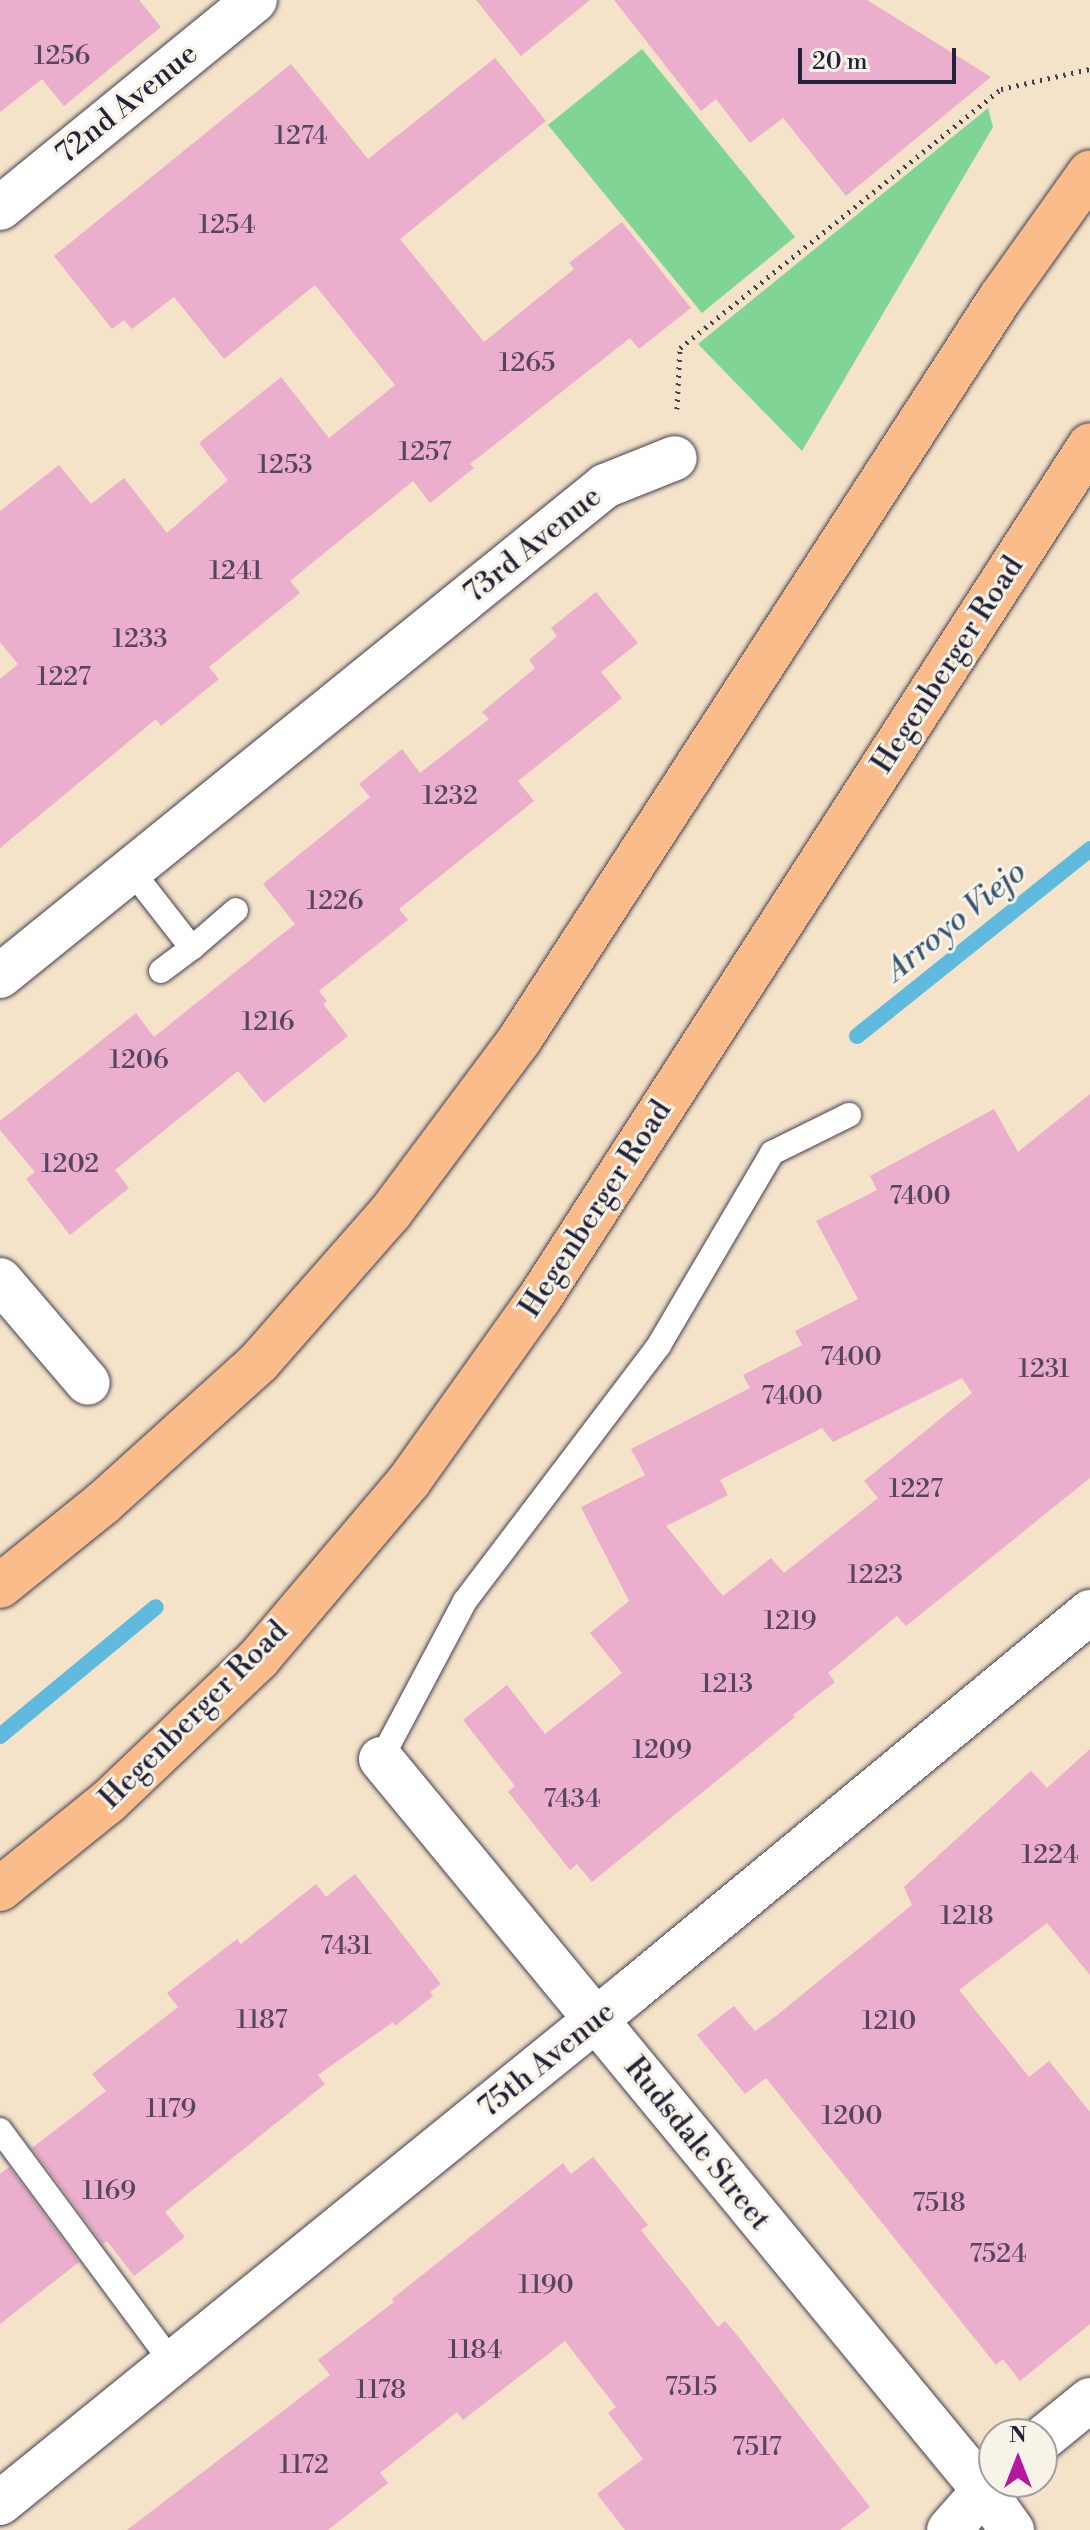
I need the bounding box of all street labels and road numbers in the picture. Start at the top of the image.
street label: 72nd Avenue [49,36,205,172]
street label: 73rd Avenue [457,479,609,611]
street label: Hegenberger Road [864,550,1032,780]
street label: Hegenberger Road [512,1094,680,1324]
street label: Hegenberger Road [92,1613,296,1817]
street label: 75th Avenue [472,1994,622,2126]
street label: Rudsdale Street [616,2050,778,2238]

